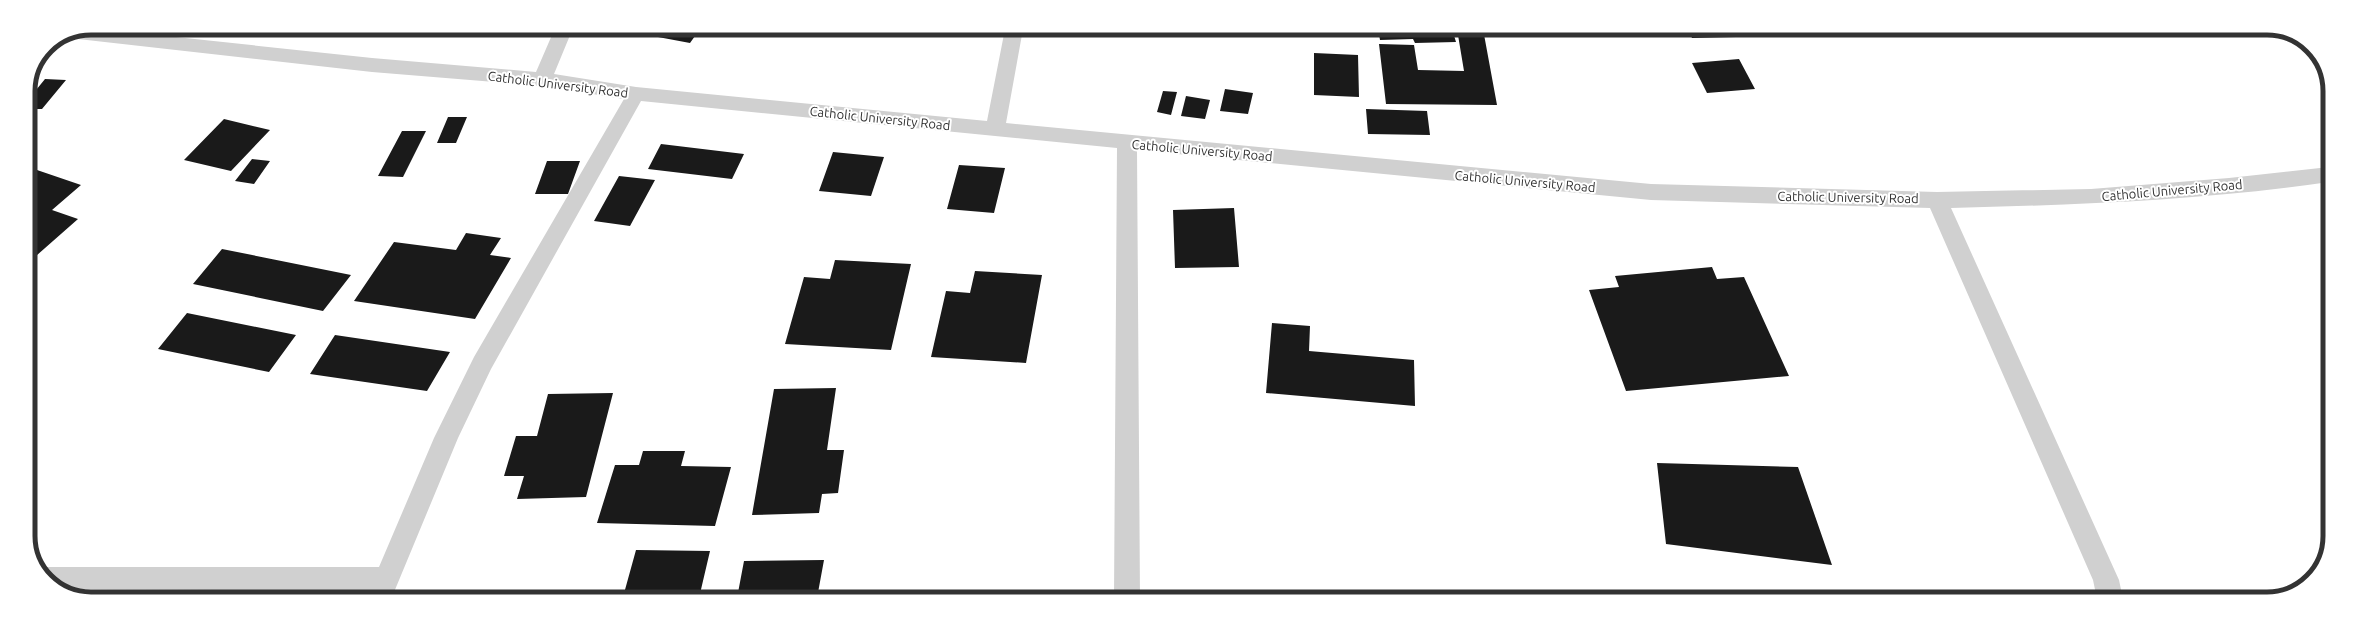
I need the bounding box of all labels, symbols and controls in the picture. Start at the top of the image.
street label: Catholic University Road [487,68,629,100]
street label: Catholic University Road [809,104,951,132]
street label: Catholic University Road [1131,137,1273,163]
street label: Catholic University Road [1454,168,1596,194]
street label: Catholic University Road [2101,177,2243,203]
street label: Catholic University Road [1777,189,1919,205]

